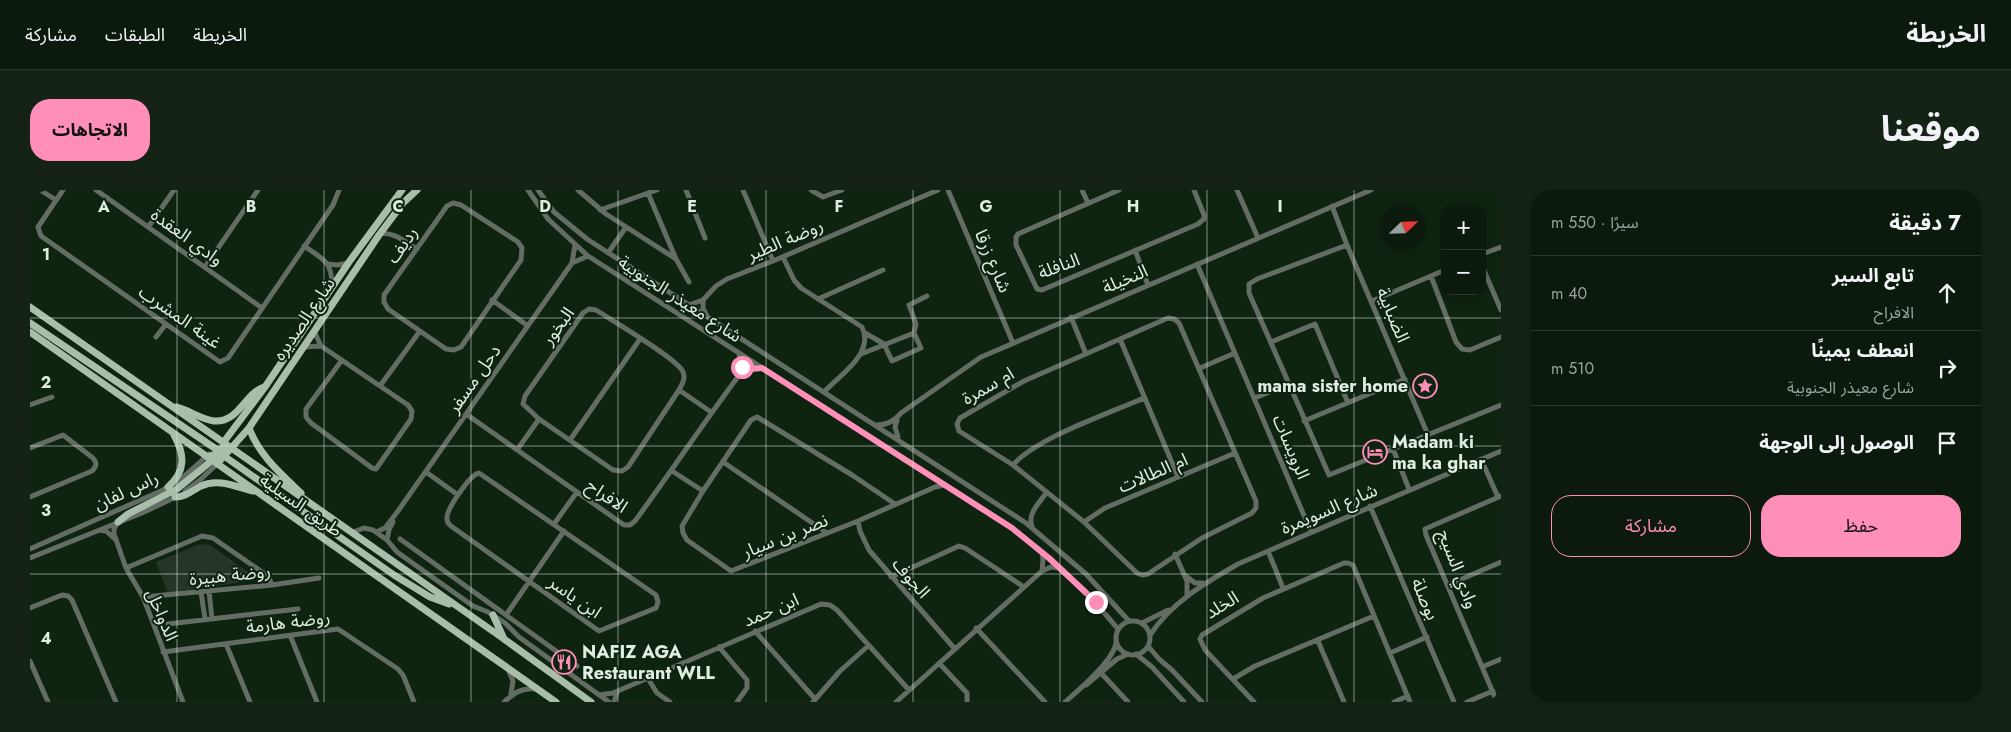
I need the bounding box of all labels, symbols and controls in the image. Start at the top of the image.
text: الخريطة [1906,16,1986,51]
text: مشاركة [25,22,77,48]
text: الطبقات [105,22,165,48]
text: الخريطة [193,22,247,48]
button: الاتجاهات [30,99,150,161]
text: موقعنا [1881,104,1981,154]
text: A [97,195,110,218]
text: B [246,195,256,218]
text: C [392,195,404,218]
text: D [539,195,551,218]
text: E [687,195,697,218]
text: F [835,195,843,218]
text: G [979,195,993,218]
text: H [1127,195,1139,218]
text: I [1277,195,1283,218]
street label: وادي العقدة [145,202,229,272]
north arrow [1381,205,1426,250]
map controls [1441,205,1486,295]
button: + [1441,205,1486,250]
text: 7 دقيقة [1889,208,1961,238]
text: سيرًا · 550 m [1551,211,1639,234]
street label: روضة الطير [742,212,827,268]
street label: رديف [380,221,424,269]
street label: شارع زرقا [967,225,1018,297]
text: 1 [42,243,50,266]
street label: النافلة [1035,247,1083,285]
street label: شارع معيذر الجنوبية [612,249,747,350]
button: − [1441,250,1486,295]
street label: النخيلة [1098,258,1152,300]
text: تابع السير [1832,262,1914,289]
street label: شارع الصديره [267,272,342,366]
street label: غينة المشرب [133,279,227,355]
icon: ahead [1933,279,1961,307]
text: 40 m [1551,282,1587,305]
street label: الضبابية [1370,283,1416,347]
street label: البخور [535,301,581,351]
text: الافراح [1874,301,1914,324]
text: انعطف يمينًا [1811,337,1914,364]
street label: دحل مسفر [440,339,507,419]
icon: right [1933,354,1961,382]
route start [731,356,754,379]
text: 510 m [1551,357,1594,380]
street label: ام سمرة [957,361,1020,412]
text: 2 [41,371,51,394]
place label: mama sister home [1258,373,1408,399]
place icon: mama sister home [1412,373,1438,399]
text: شارع معيذر الجنوبية [1787,376,1914,399]
street label: الرويسات [1266,411,1316,483]
place label: Madam ki ma ka ghar [1392,429,1486,476]
text: الوصول إلى الوجهة [1759,429,1914,456]
icon: arrive [1933,429,1961,457]
hotel icon: Madam ki ma ka ghar [1362,439,1388,465]
street label: ام الطالات [1114,447,1192,500]
street label: راس لفان [89,465,163,517]
street label: طريق السيلية [254,467,348,543]
street label: الافراح [581,473,633,519]
street label: شارع السويمرة [1277,477,1382,542]
button: مشاركة [1551,495,1751,557]
button: حفظ [1761,495,1961,557]
text: 3 [41,499,51,522]
street label: نصر بن سيار [737,507,832,565]
street label: وادي السيج [1431,526,1485,612]
street label: الجوف [886,552,936,604]
street label: روضة هبيرة [188,558,272,592]
street label: ابن ياسر [542,569,607,625]
street label: بوصلة [1404,574,1446,624]
street label: الدواخل [139,585,185,645]
street label: الخلد [1200,585,1244,625]
street label: ابن حمد [739,587,803,633]
route end [1085,591,1108,614]
street label: روضة هارمة [244,604,332,640]
text: 4 [40,627,52,650]
place label: NAFIZ AGA Restaurant WLL [582,639,715,686]
restaurant icon: NAFIZ AGA Restaurant WLL [551,649,577,675]

